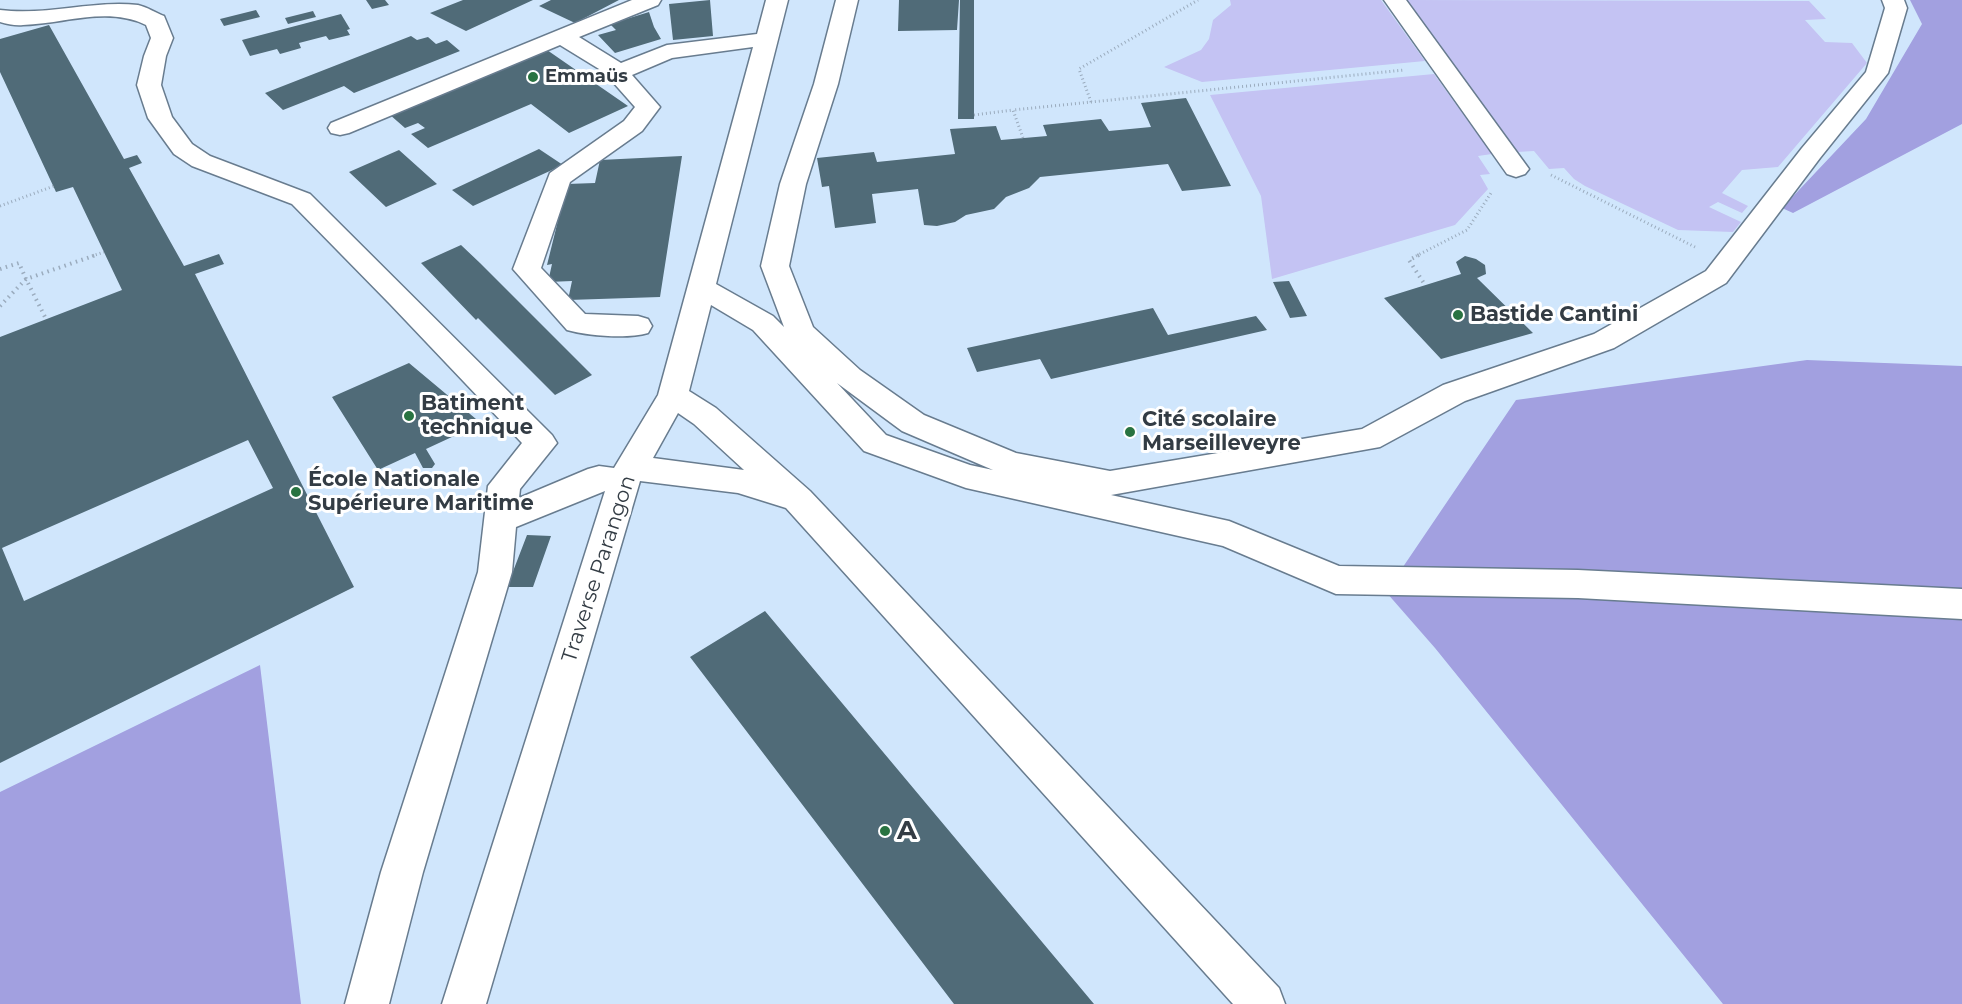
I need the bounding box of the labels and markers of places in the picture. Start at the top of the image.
place label: Emmaüs [545,66,628,88]
marker: Emmaüs [526,70,540,84]
place label: Bastide Cantini [1470,302,1638,328]
marker: Bastide Cantini [1451,308,1465,322]
place label: Batiment technique [421,391,533,441]
place label: Cité scolaire Marseilleveyre [1142,407,1301,457]
marker: Batiment technique [402,409,416,423]
marker: Cité scolaire Marseilleveyre [1123,425,1137,439]
place label: École Nationale Supérieure Maritime [308,467,534,517]
marker: École Nationale Supérieure Maritime [289,485,303,499]
place label: A [897,815,917,847]
marker: A [878,824,892,838]

